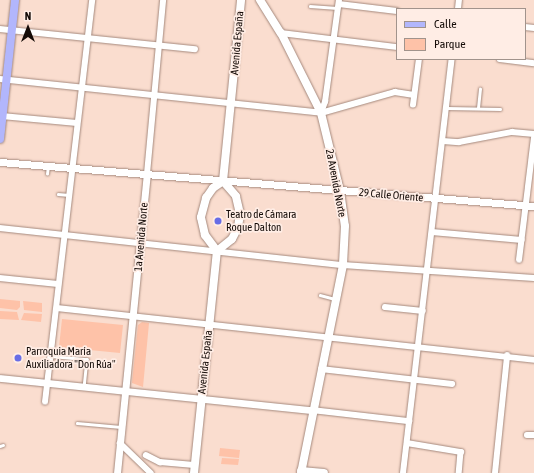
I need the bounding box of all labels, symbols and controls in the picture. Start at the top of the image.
north arrow [8,8,48,48]
legend [396,8,526,60]
text: N [25,10,31,22]
street label: Avenida España [228,11,246,75]
text: Calle [434,17,457,31]
text: Parque [434,37,466,51]
street label: 2a Avenida Norte [323,148,349,218]
street label: 29 Calle Oriente [358,186,424,204]
street label: 1a Avenida Norte [131,202,151,272]
place label: Teatro de Cámara Roque Dalton [226,208,296,234]
marker: Teatro de Cámara Roque Dalton [213,216,223,226]
street label: Avenida España [195,330,215,394]
place label: Parroquia María Auxiliadora "Don Rúa" [26,345,116,371]
marker: Parroquia María Auxiliadora "Don Rúa" [13,353,23,363]

